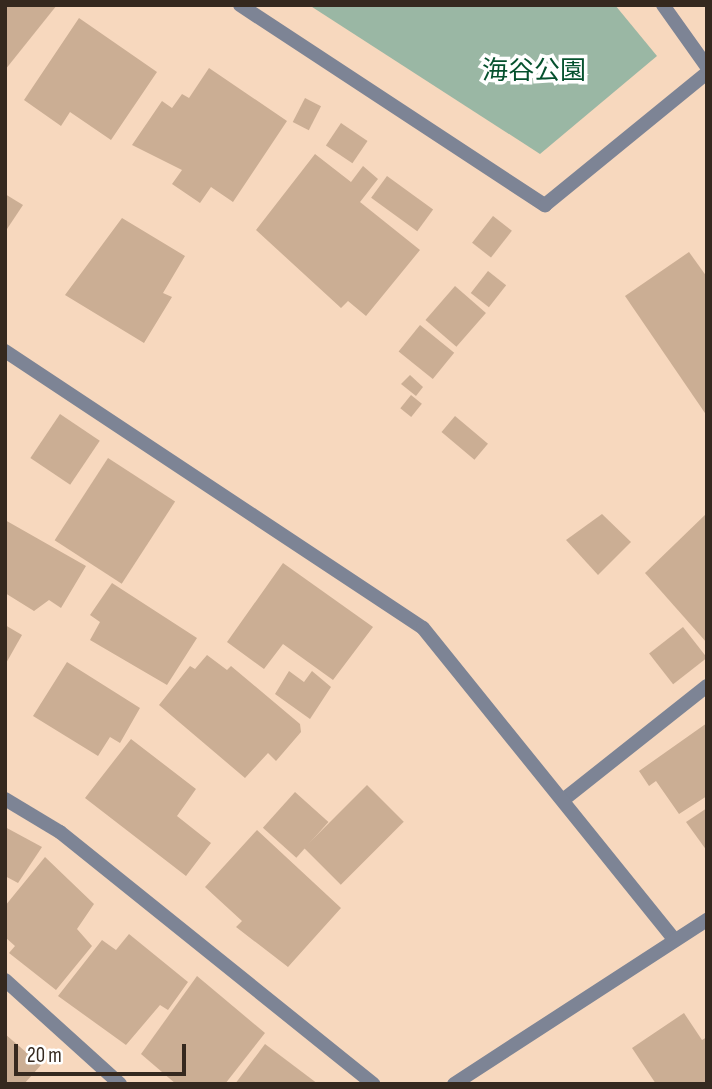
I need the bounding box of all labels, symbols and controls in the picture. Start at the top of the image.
park label: 海谷公園 [482,56,586,88]
scale bar [18,1030,189,1074]
text: 20 m [27,1043,62,1068]

